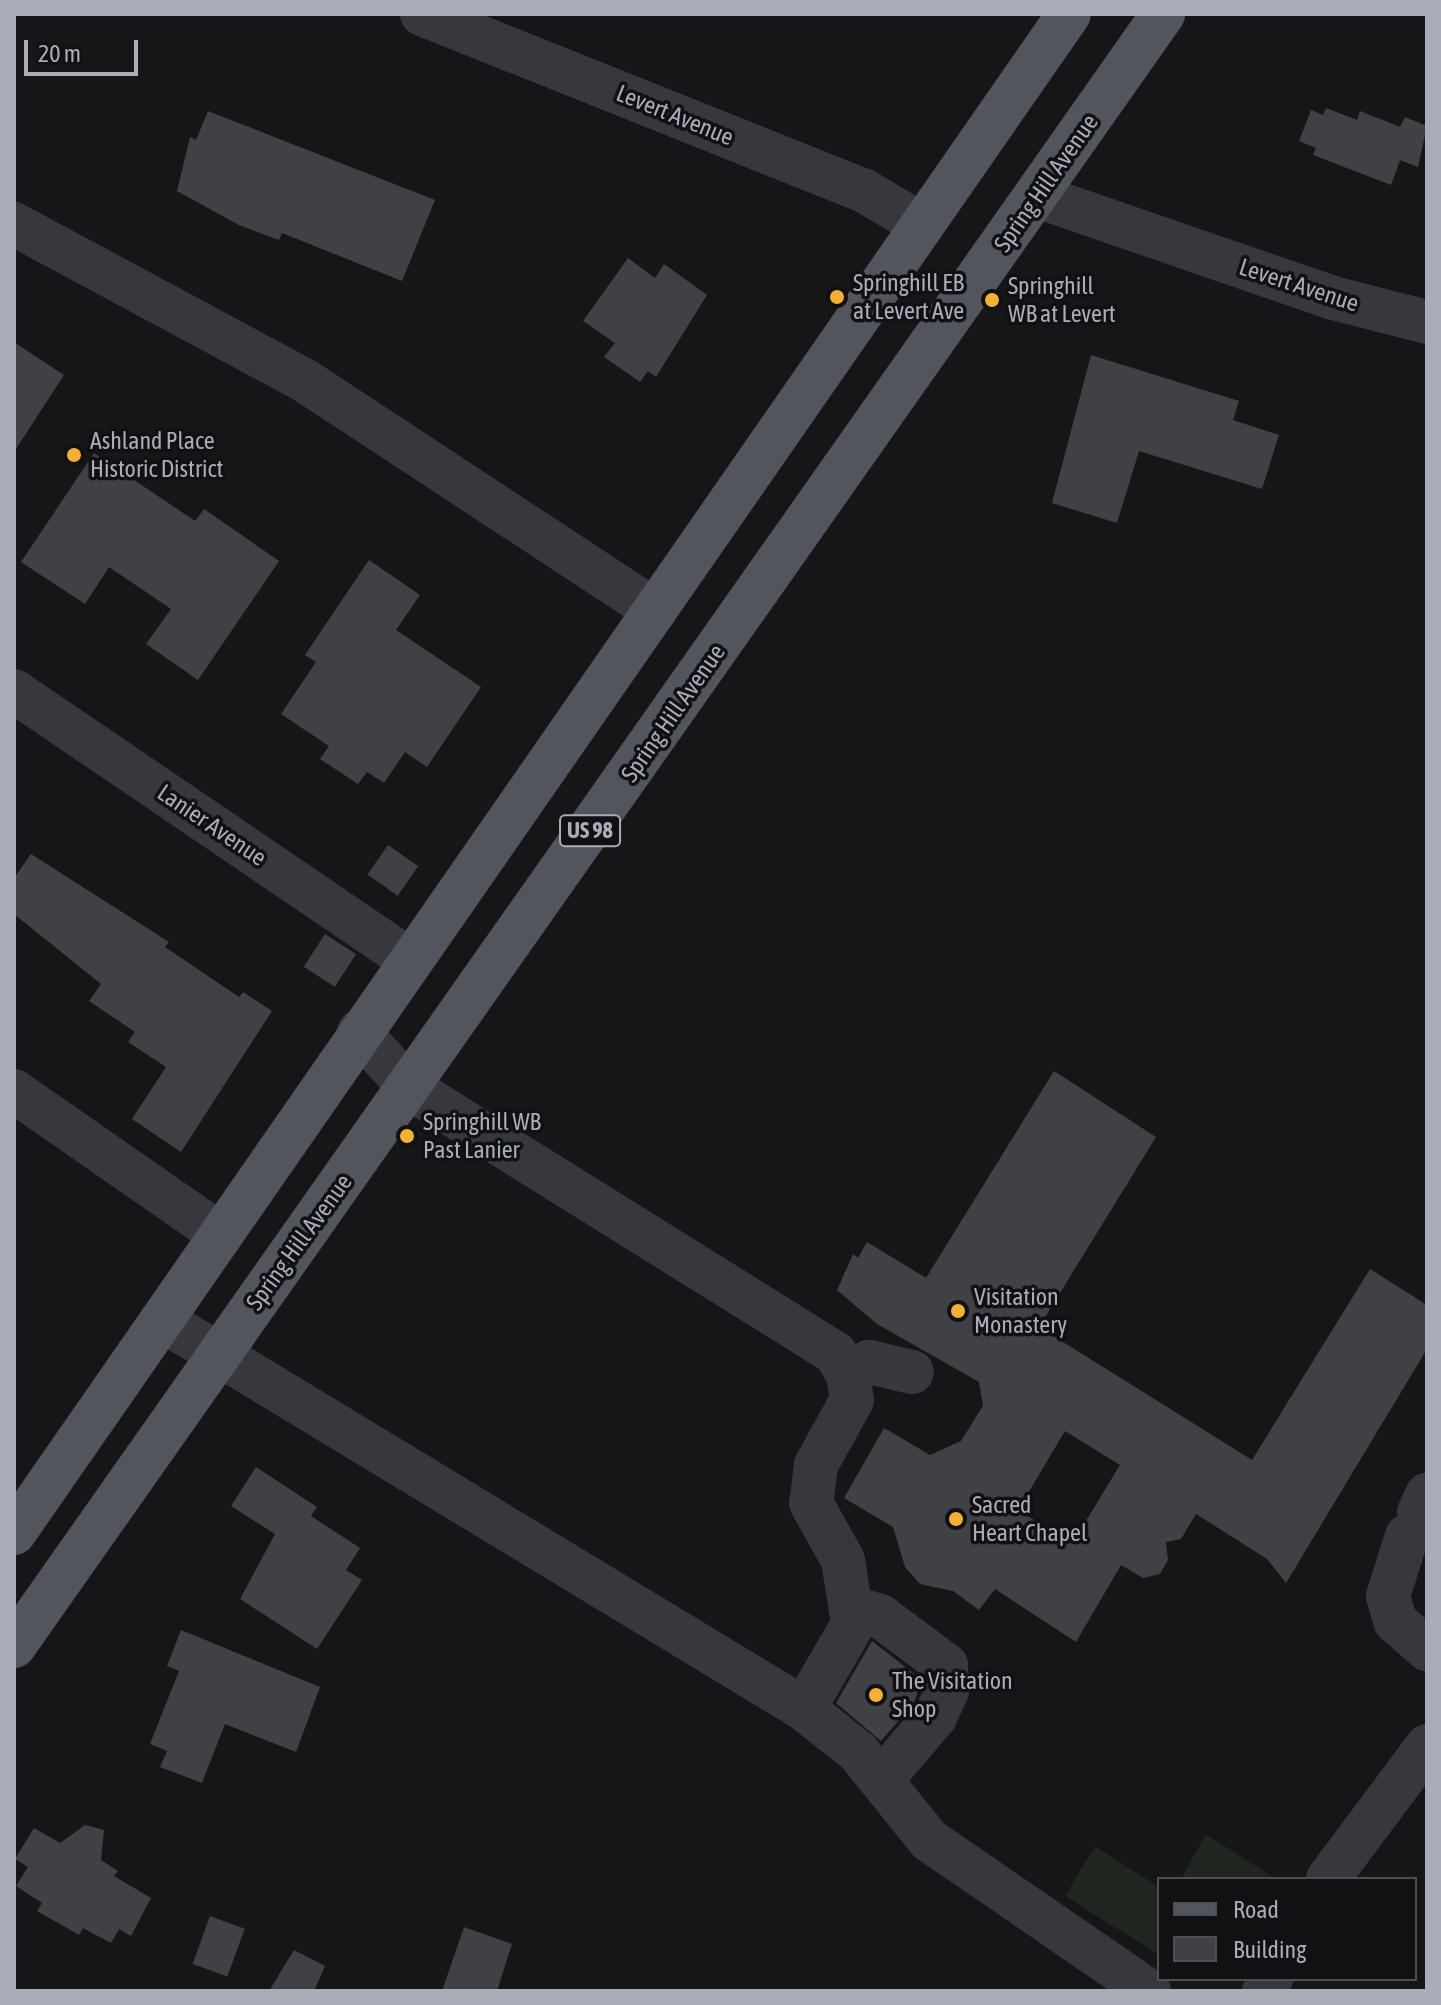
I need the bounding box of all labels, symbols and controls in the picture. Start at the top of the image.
scale bar [28,24,142,74]
text: 20 m [38,40,81,67]
street label: Levert Avenue [612,78,738,152]
street label: Spring Hill Avenue [988,109,1104,257]
street label: Levert Avenue [1236,252,1362,318]
place label: Springhill EB at Levert Ave [853,269,964,325]
place label: Springhill WB at Levert [1008,272,1116,328]
marker: Springhill EB at Levert Ave [828,288,846,306]
marker: Springhill WB at Levert [983,291,1001,309]
place label: Ashland Place Historic District [90,427,223,483]
marker: Ashland Place Historic District [65,446,83,464]
street label: Spring Hill Avenue [615,639,731,787]
street label: Lanier Avenue [152,778,272,872]
road number: US 98 [558,813,622,849]
place label: Springhill WB Past Lanier [423,1108,541,1164]
marker: Springhill WB Past Lanier [398,1127,416,1145]
street label: Spring Hill Avenue [240,1168,358,1316]
place label: Visitation Monastery [974,1283,1067,1339]
marker: Visitation Monastery [949,1302,967,1320]
place label: Sacred Heart Chapel [972,1491,1087,1547]
marker: Sacred Heart Chapel [947,1510,965,1528]
place label: The Visitation Shop [892,1667,1013,1723]
marker: The Visitation Shop [867,1686,885,1704]
legend [1157,1877,1417,1981]
text: Road [1233,1896,1279,1923]
text: Building [1233,1936,1306,1963]

